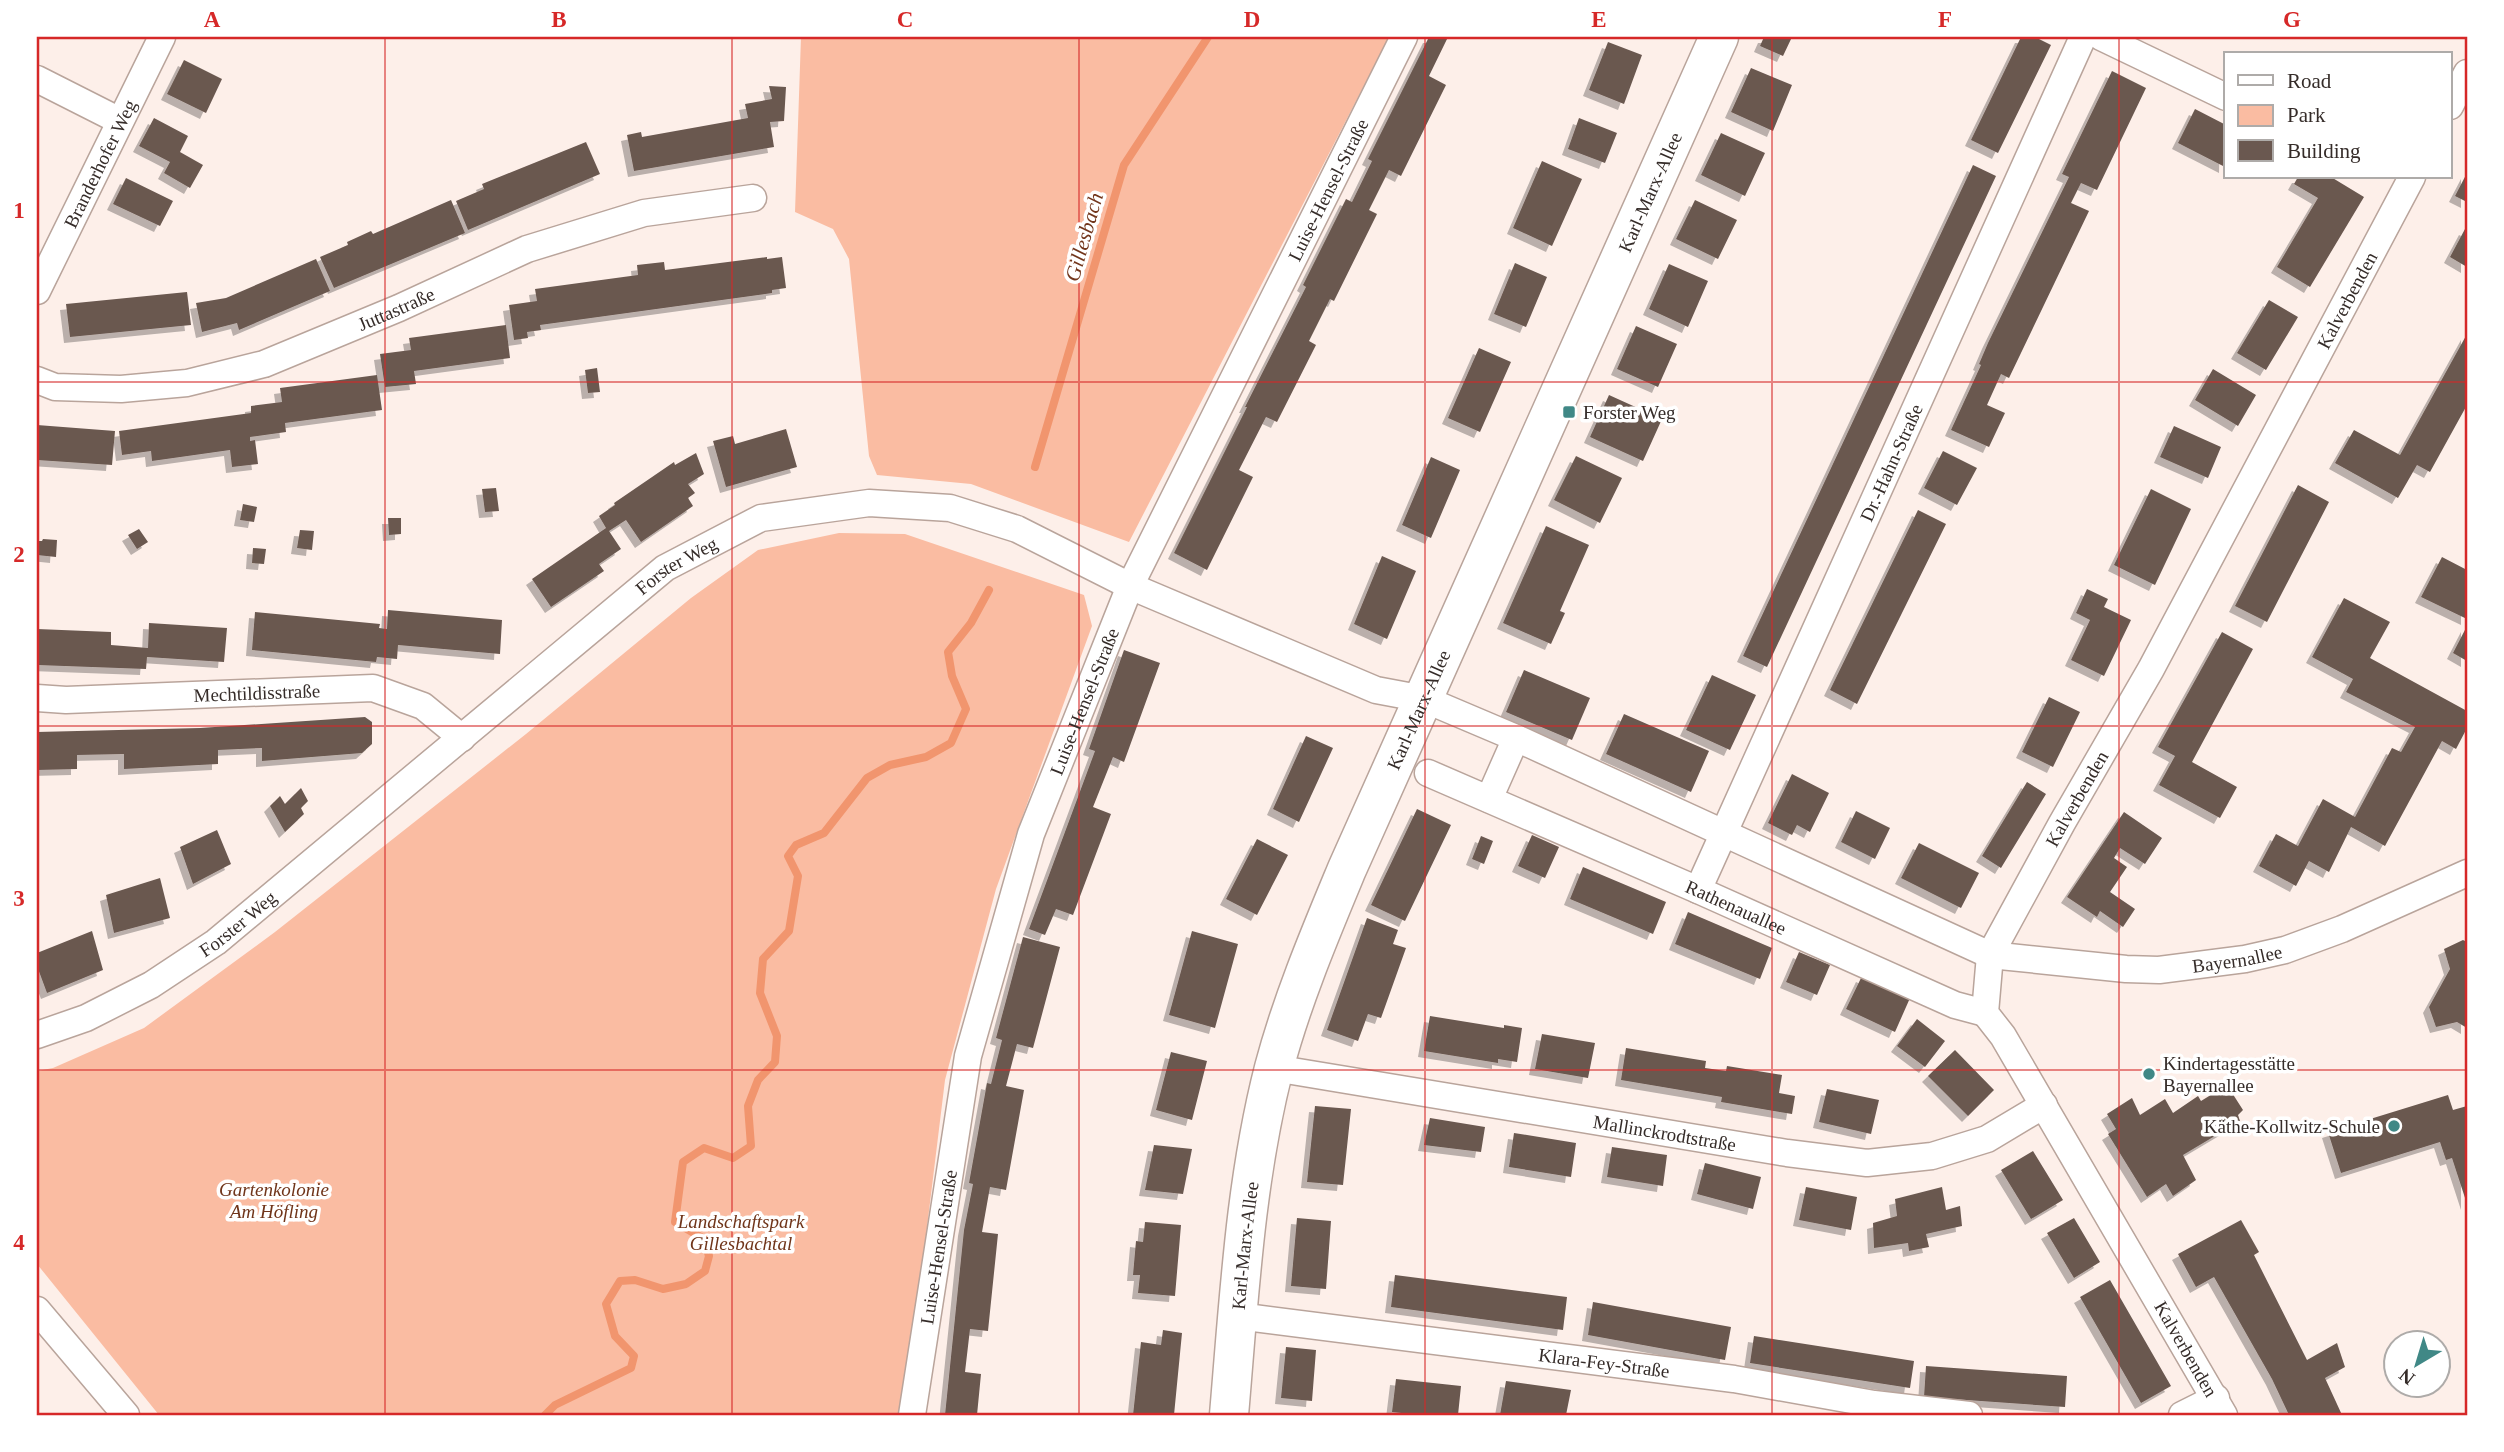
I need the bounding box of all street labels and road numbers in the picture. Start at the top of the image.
street label: Branderhofer Weg [59,96,140,231]
street label: Luise-Hensel-Straße [1283,115,1372,264]
street label: Karl-Marx-Allee [1614,129,1686,255]
street label: Kalverbenden [2312,248,2381,352]
street label: Juttastraße [355,283,438,334]
street label: Dr.-Hahn-Straße [1855,401,1926,524]
street label: Forster Weg [631,532,721,599]
street label: Luise-Hensel-Straße [1045,625,1123,778]
street label: Karl-Marx-Allee [1382,647,1454,773]
street label: Mechtildisstraße [193,680,320,706]
street label: Kalverbenden [2041,747,2112,850]
street label: Rathenauallee [1683,876,1790,939]
street label: Forster Weg [195,886,280,961]
street label: Bayernallee [2191,941,2284,976]
street label: Mallinckrodtstraße [1592,1111,1738,1155]
street label: Luise-Hensel-Straße [916,1168,961,1326]
street label: Karl-Marx-Allee [1227,1180,1262,1311]
street label: Kalverbenden [2150,1298,2222,1401]
street label: Klara-Fey-Straße [1537,1344,1671,1381]

